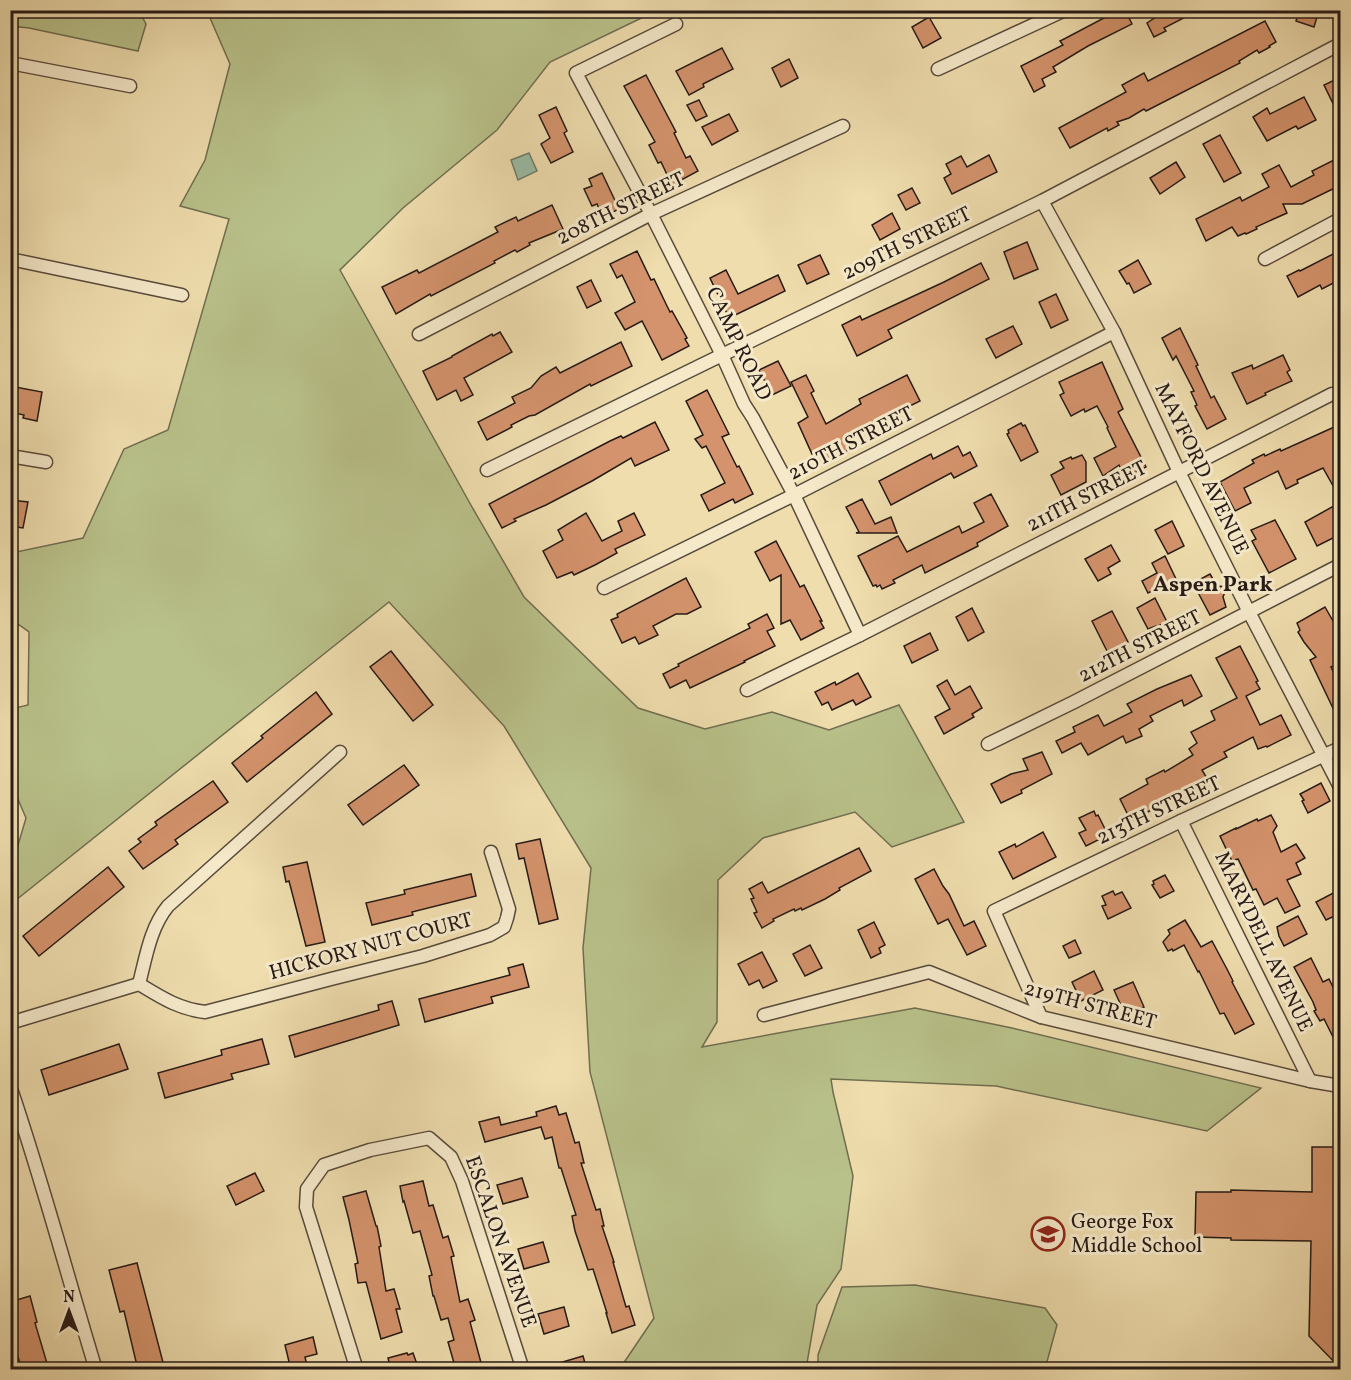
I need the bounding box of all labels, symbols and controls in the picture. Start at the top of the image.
street label: 208TH STREET [552,165,690,253]
street label: 209TH STREET [837,200,977,288]
street label: CAMP ROAD [698,282,778,406]
street label: MAYFORD AVENUE [1147,378,1255,560]
street label: 210TH STREET [783,400,919,488]
street label: 211TH STREET [1022,454,1152,540]
district label: Aspen Park [1153,570,1273,601]
street label: 212TH STREET [1073,603,1207,691]
street label: 213TH STREET [1092,769,1226,853]
street label: MARYDELL AVENUE [1207,847,1319,1037]
street label: HICKORY NUT COURT [266,906,476,988]
street label: 219TH STREET [1021,974,1159,1038]
street label: ESCALON AVENUE [457,1152,543,1332]
place label: George Fox Middle School [1071,1208,1202,1261]
school or university icon: George Fox Middle School [1030,1216,1066,1252]
north arrow [39,1281,99,1341]
text: N [63,1287,75,1309]

